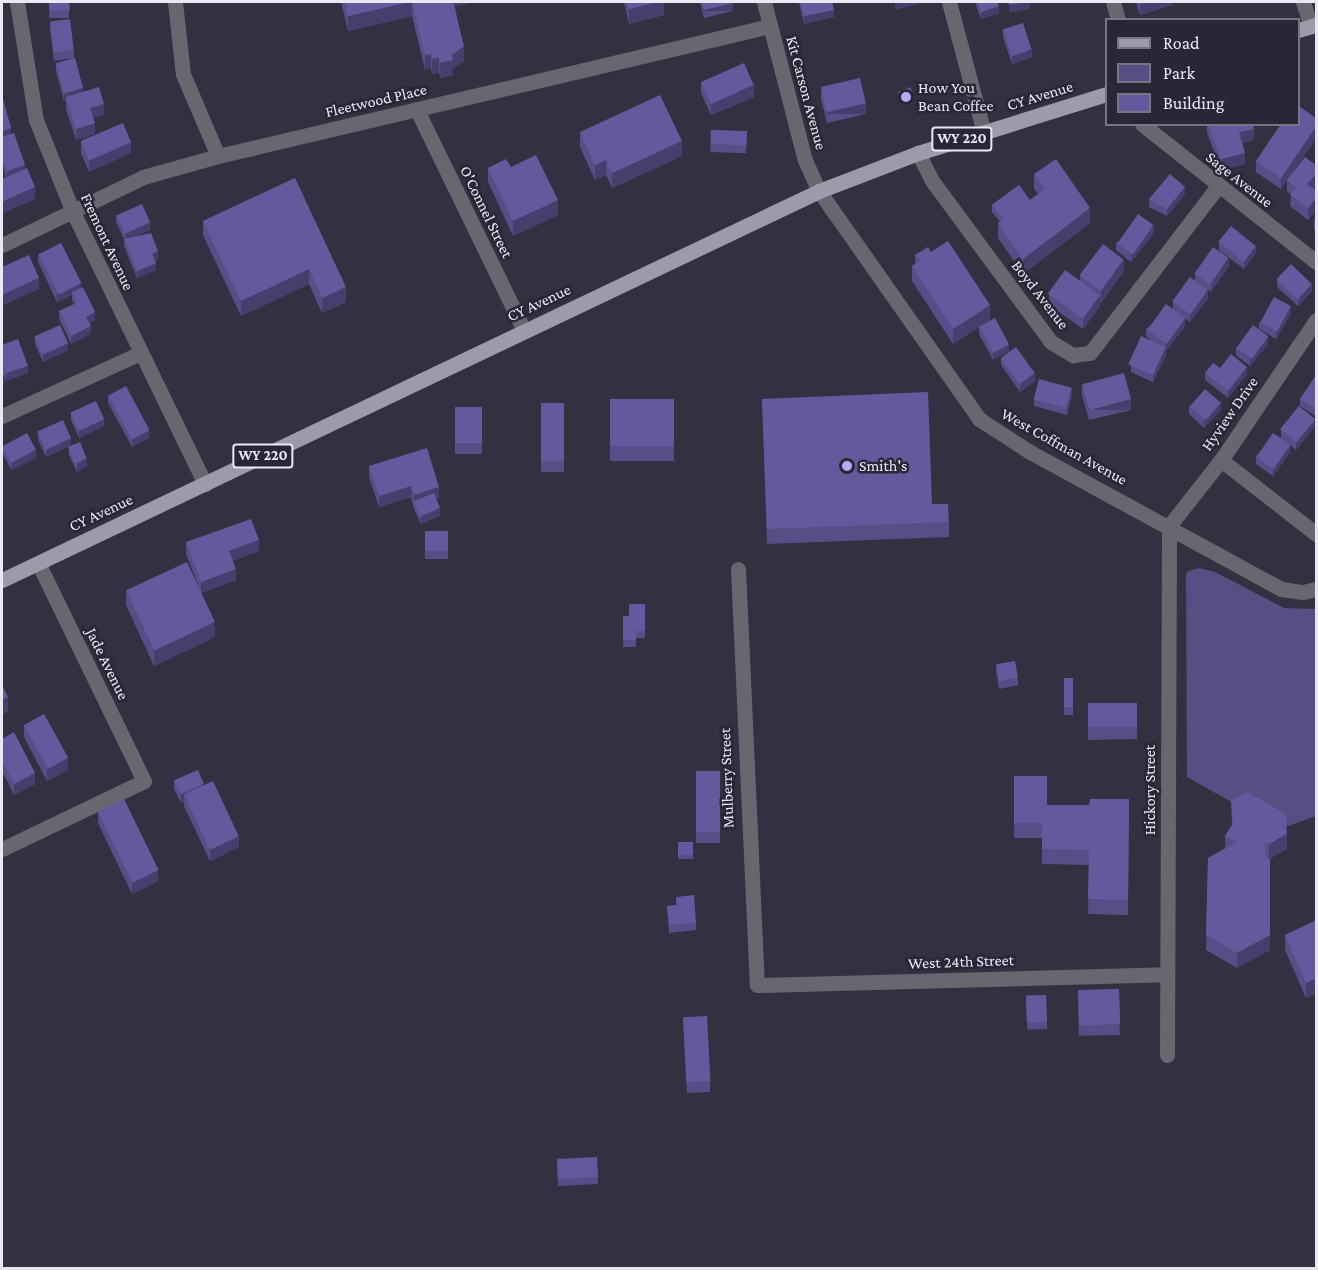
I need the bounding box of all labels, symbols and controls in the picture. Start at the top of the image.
legend [1105,18,1300,126]
text: Road [1163,33,1200,53]
street label: Kit Carson Avenue [782,34,830,152]
text: Park [1163,63,1195,83]
street label: CY Avenue [1005,77,1075,115]
place label: How You Bean Coffee [918,78,994,116]
street label: Fleetwood Place [323,80,429,122]
marker: How You Bean Coffee [899,90,913,104]
text: Building [1163,93,1224,113]
road number: WY 220 [930,127,994,151]
street label: Sage Avenue [1202,148,1276,212]
street label: O'Connel Street [455,163,517,261]
street label: Fremont Avenue [76,190,138,294]
street label: Boyd Avenue [1007,257,1073,333]
street label: CY Avenue [504,280,574,326]
street label: Hyview Drive [1197,373,1263,455]
street label: West Coffman Avenue [998,404,1130,490]
road number: WY 220 [232,444,294,468]
place label: Smith's [859,456,907,476]
marker: Smith's [840,459,854,473]
street label: CY Avenue [66,490,136,536]
street label: Jade Avenue [81,625,133,703]
street label: Mulberry Street [716,727,738,829]
street label: Hickory Street [1140,745,1160,835]
street label: West 24th Street [908,951,1014,973]

